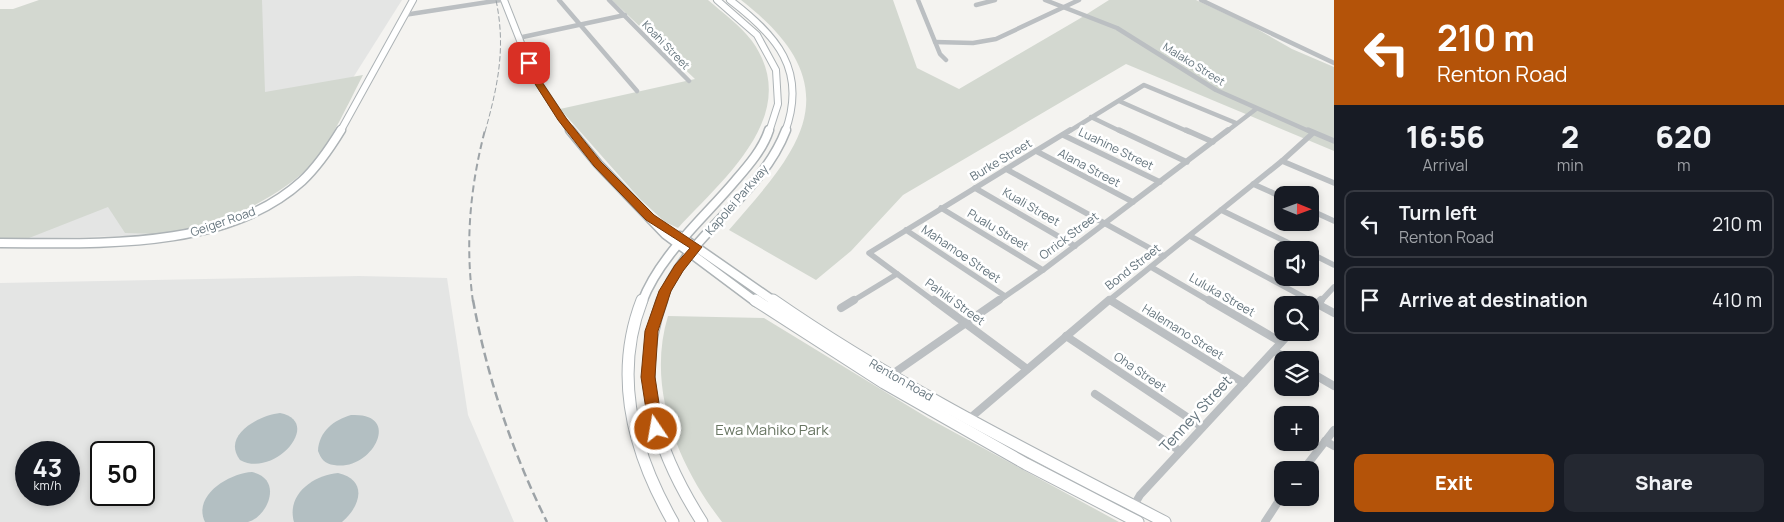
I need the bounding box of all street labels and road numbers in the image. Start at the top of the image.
street label: Koahi Street [639,17,693,72]
street label: Malako Street [1160,39,1228,89]
street label: Luahine Street [1076,123,1157,174]
street label: Burke Street [967,134,1035,185]
street label: Alana Street [1055,144,1124,191]
street label: Kapolei Parkway [701,160,772,239]
street label: Kuali Street [999,183,1063,230]
street label: Geiger Road [188,202,258,241]
street label: Pualu Street [964,205,1032,255]
street label: Orrick Street [1035,208,1102,264]
street label: Mahamoe Street [918,221,1005,287]
street label: Bond Street [1101,239,1164,294]
street label: Luluka Street [1186,269,1258,320]
street label: Pahiki Street [922,274,989,329]
street label: Halemano Street [1139,300,1227,364]
street label: Oha Street [1111,348,1170,396]
street label: Renton Road [866,354,936,405]
street label: Tenney Street [1155,371,1237,457]

